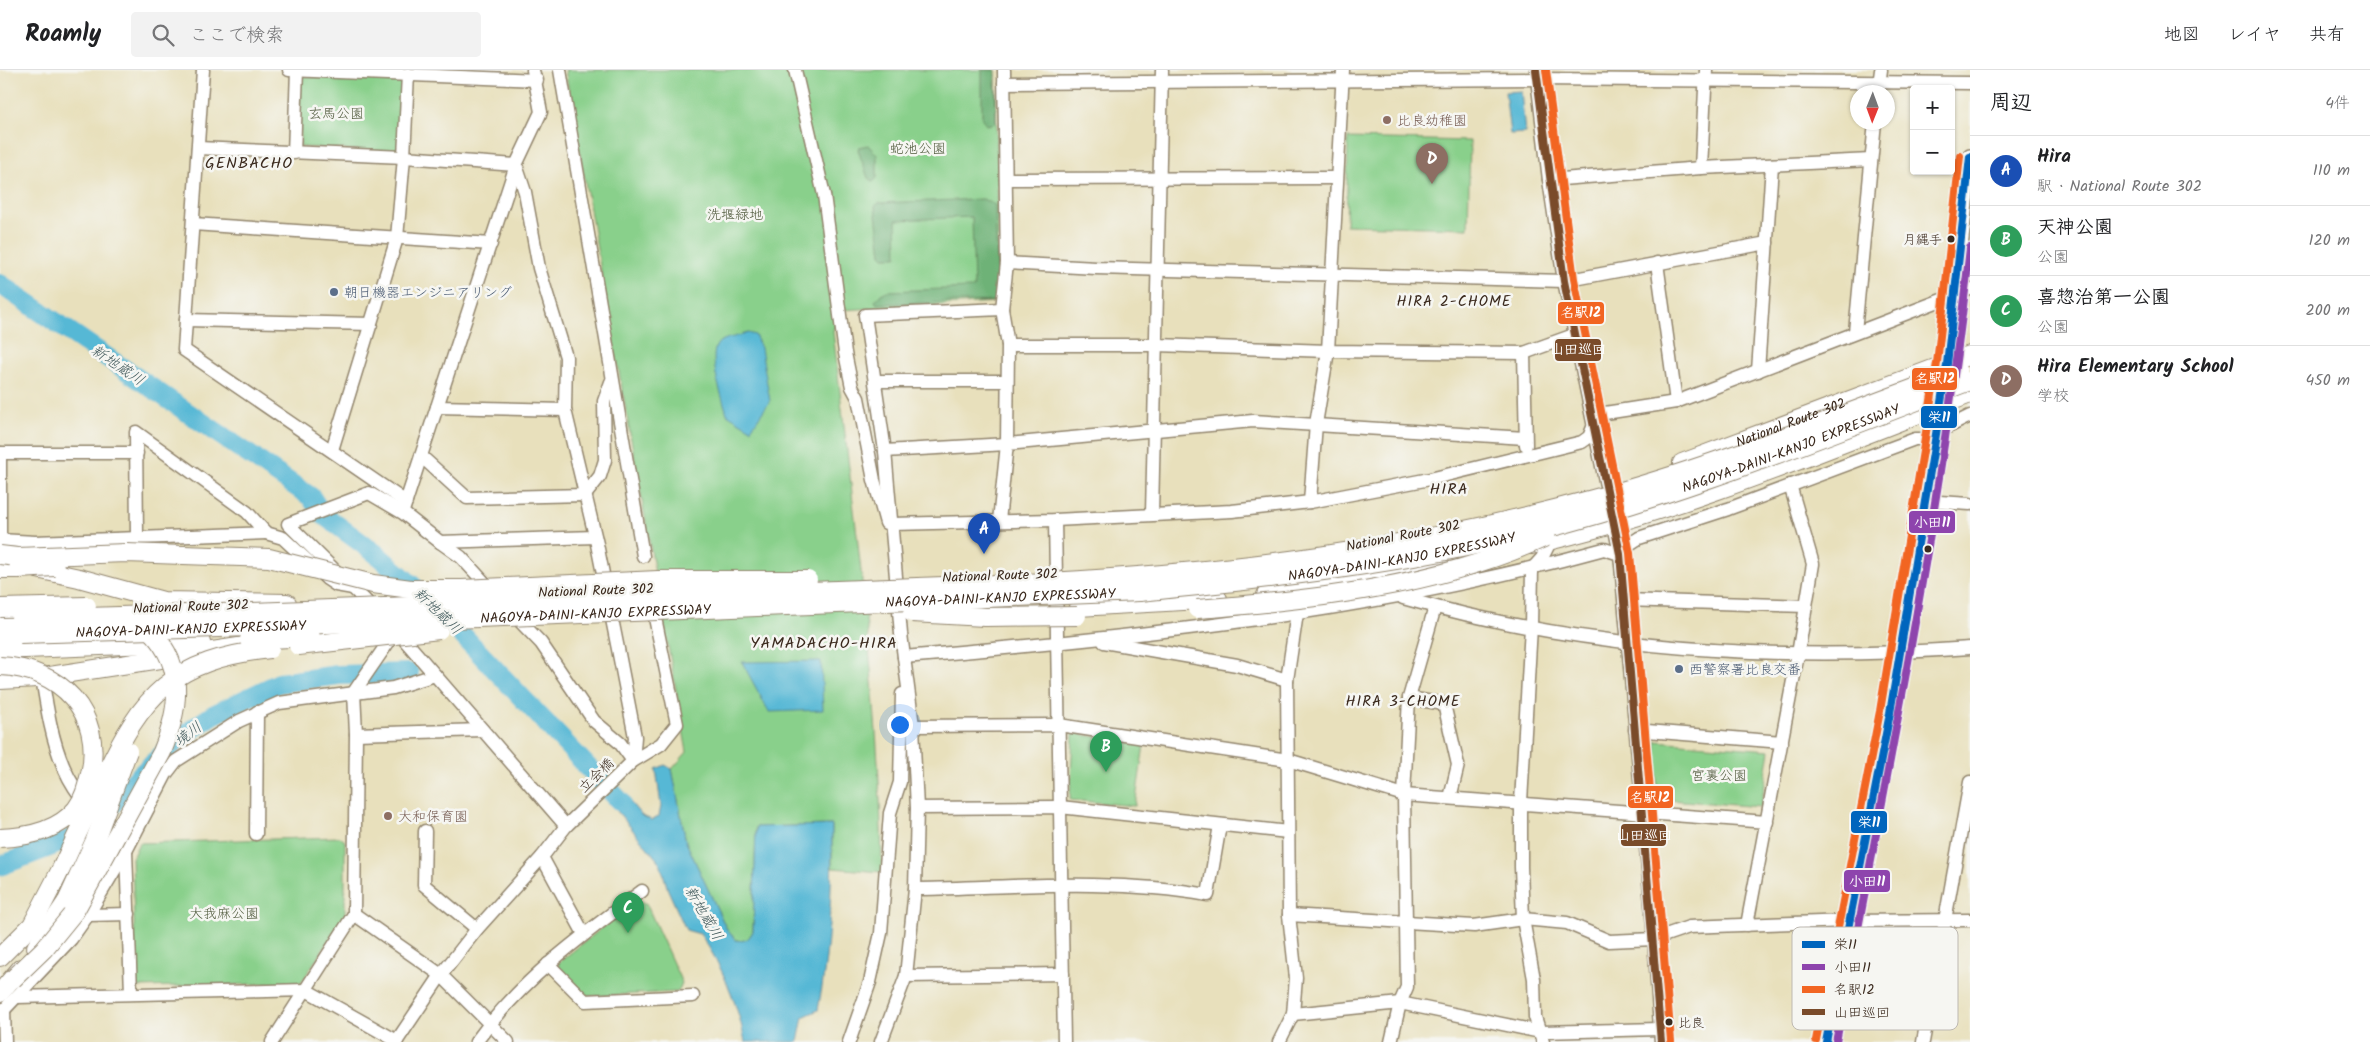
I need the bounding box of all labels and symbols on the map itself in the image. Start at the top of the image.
north arrow [1850,85,1895,130]
park label: 玄馬公園 [308,103,364,125]
place label: 比良幼稚園 [1397,110,1467,132]
marker: 比良幼稚園 [1381,114,1393,126]
park label: 蛇池公園 [890,138,946,160]
pin: D [1416,143,1448,184]
district label: GENBACHO [205,151,293,176]
park label: 洗堰緑地 [707,204,763,226]
place label: 月縄手 [1903,230,1942,251]
marker: 月縄手 [1946,234,1956,244]
place label: 朝日機器エンジニアリング [344,282,512,304]
marker: 朝日機器エンジニアリング [328,286,340,298]
district label: HIRA 2-CHOME [1396,290,1512,314]
line badge: 名駅12 [1557,301,1605,325]
text: 名駅12 [1561,302,1601,324]
line badge: 山田巡回 [1554,338,1602,362]
water label: 新地蔵川 [86,339,149,393]
text: 山田巡回 [1550,339,1606,361]
line badge: 名駅12 [1911,367,1958,391]
text: 名駅12 [1915,368,1955,390]
street label: National Route 302 [1733,393,1849,454]
street label: NAGOYA-DAINI-KANJO EXPRESSWAY [1679,398,1904,499]
line badge: 栄11 [1920,405,1958,429]
text: 栄11 [1928,407,1951,429]
district label: HIRA [1430,477,1468,502]
line badge: 小田11 [1908,510,1956,534]
text: 小田11 [1914,512,1951,534]
pin: A [968,513,1000,554]
street label: National Route 302 [1344,514,1462,558]
street label: NAGOYA-DAINI-KANJO EXPRESSWAY [1287,526,1519,588]
unlabelled marker [1923,544,1933,554]
street label: National Route 302 [942,563,1058,589]
street label: National Route 302 [538,578,654,604]
water label: 新地蔵川 [407,582,467,641]
street label: NAGOYA-DAINI-KANJO EXPRESSWAY [885,583,1117,614]
street label: National Route 302 [133,594,249,620]
street label: NAGOYA-DAINI-KANJO EXPRESSWAY [480,599,712,630]
street label: NAGOYA-DAINI-KANJO EXPRESSWAY [75,615,308,644]
district label: YAMADACHO-HIRA [750,631,898,656]
place label: 西警察署比良交番 [1689,659,1801,681]
marker: 西警察署比良交番 [1673,663,1685,675]
district label: HIRA 3-CHOME [1346,690,1461,714]
your location [887,712,913,738]
water label: 境川 [169,716,208,753]
pin: B [1090,731,1122,772]
street label: 立会橋 [574,753,619,798]
park label: 宮裏公園 [1691,765,1747,787]
line badge: 名駅12 [1627,785,1674,809]
text: 名駅12 [1630,787,1670,809]
place label: 大和保育園 [398,806,468,828]
marker: 大和保育園 [382,810,394,822]
line badge: 栄11 [1850,810,1888,834]
text: 栄11 [1858,812,1881,834]
line badge: 山田巡回 [1620,823,1667,847]
text: 山田巡回 [1616,825,1672,847]
line badge: 小田11 [1843,869,1891,893]
text: 小田11 [1849,871,1886,893]
water label: 新地蔵川 [678,882,729,945]
pin: C [612,892,644,933]
park label: 大我麻公園 [189,903,259,925]
legend [1792,927,1958,1030]
text: 栄11 [1834,934,1857,956]
text: 小田11 [1834,957,1871,979]
text: 名駅12 [1834,979,1875,1001]
text: 山田巡回 [1834,1002,1890,1024]
place label: 比良 [1678,1013,1704,1034]
marker: 比良 [1664,1017,1674,1027]

